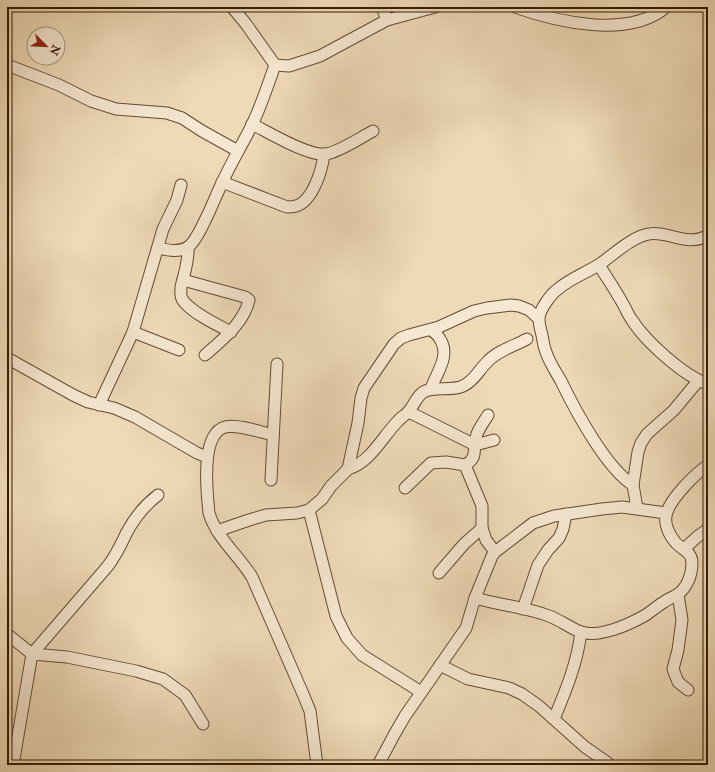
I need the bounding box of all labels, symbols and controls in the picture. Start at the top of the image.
north arrow [26,26,66,66]
text: N [46,42,63,58]

